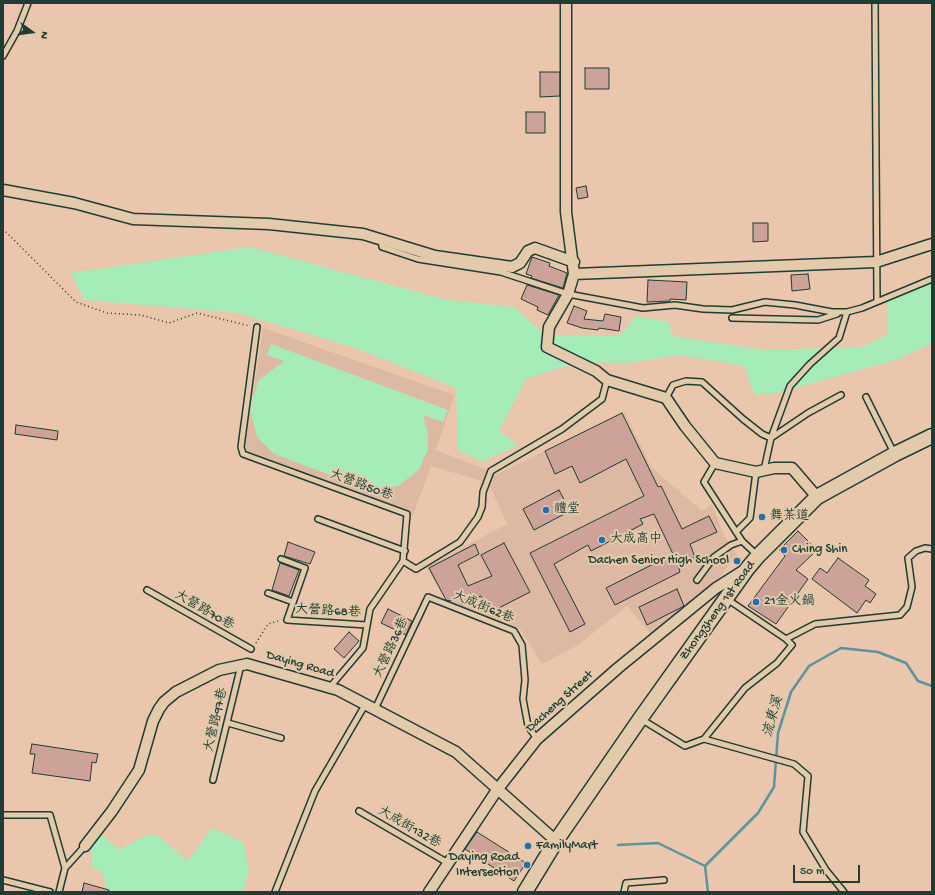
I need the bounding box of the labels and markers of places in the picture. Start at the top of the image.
place label: 禮堂 [554,502,580,518]
marker: 禮堂 [541,505,551,515]
place label: 舞茶道 [770,509,809,525]
marker: 舞茶道 [757,512,767,522]
place label: 大成高中 [610,532,662,548]
marker: 大成高中 [597,535,607,545]
place label: Ching Shin [792,542,848,558]
marker: Ching Shin [779,545,789,555]
place label: Dachen Senior High School [588,553,729,569]
marker: Dachen Senior High School [732,556,742,566]
place label: 21金火鍋 [764,594,815,610]
marker: 21金火鍋 [751,597,761,607]
place label: FamilyMart [536,838,597,854]
marker: FamilyMart [523,841,533,851]
place label: Daying Road Intersection [449,850,519,881]
marker: Daying Road Intersection [522,860,532,870]

